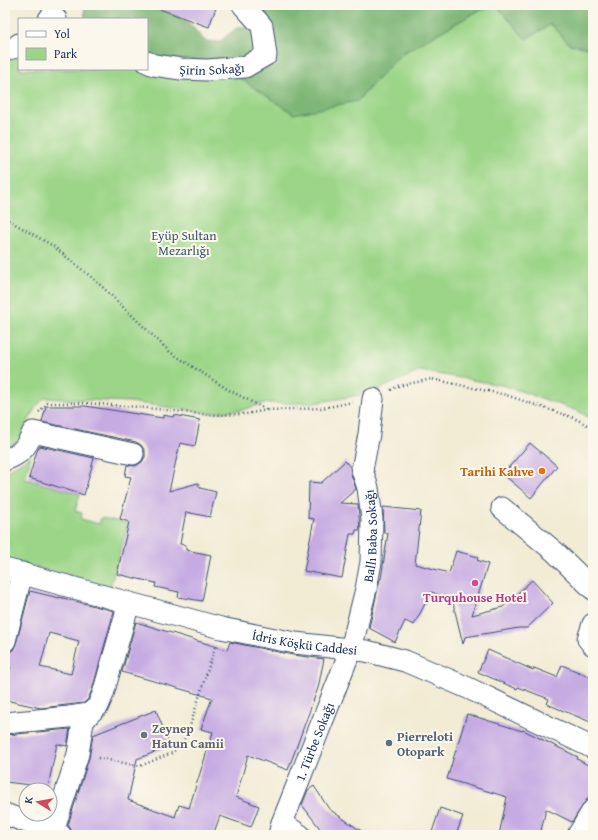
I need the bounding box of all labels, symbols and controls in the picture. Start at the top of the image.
legend [18,18,148,70]
text: Yol [54,25,71,42]
text: Park [54,45,78,62]
street label: Şirin Sokağı [179,58,246,80]
park label: Eyüp Sultan Mezarlığı [151,226,217,260]
place label: Tarihi Kahve [460,462,534,481]
marker: Tarihi Kahve [537,466,547,476]
street label: Ballı Baba Sokağı [358,488,381,584]
marker: Turquhouse Hotel [470,578,480,588]
place label: Turquhouse Hotel [423,588,527,607]
street label: İdris Köşkü Caddesi [250,625,359,659]
street label: 1. Türbe Sokağı [290,699,339,784]
place label: Zeynep Hatun Camii [152,719,224,753]
place label: Pierreloti Otopark [397,727,453,761]
marker: Zeynep Hatun Camii [139,730,149,740]
marker: Pierreloti Otopark [384,738,394,748]
north arrow [18,782,58,822]
text: K [20,795,37,805]

